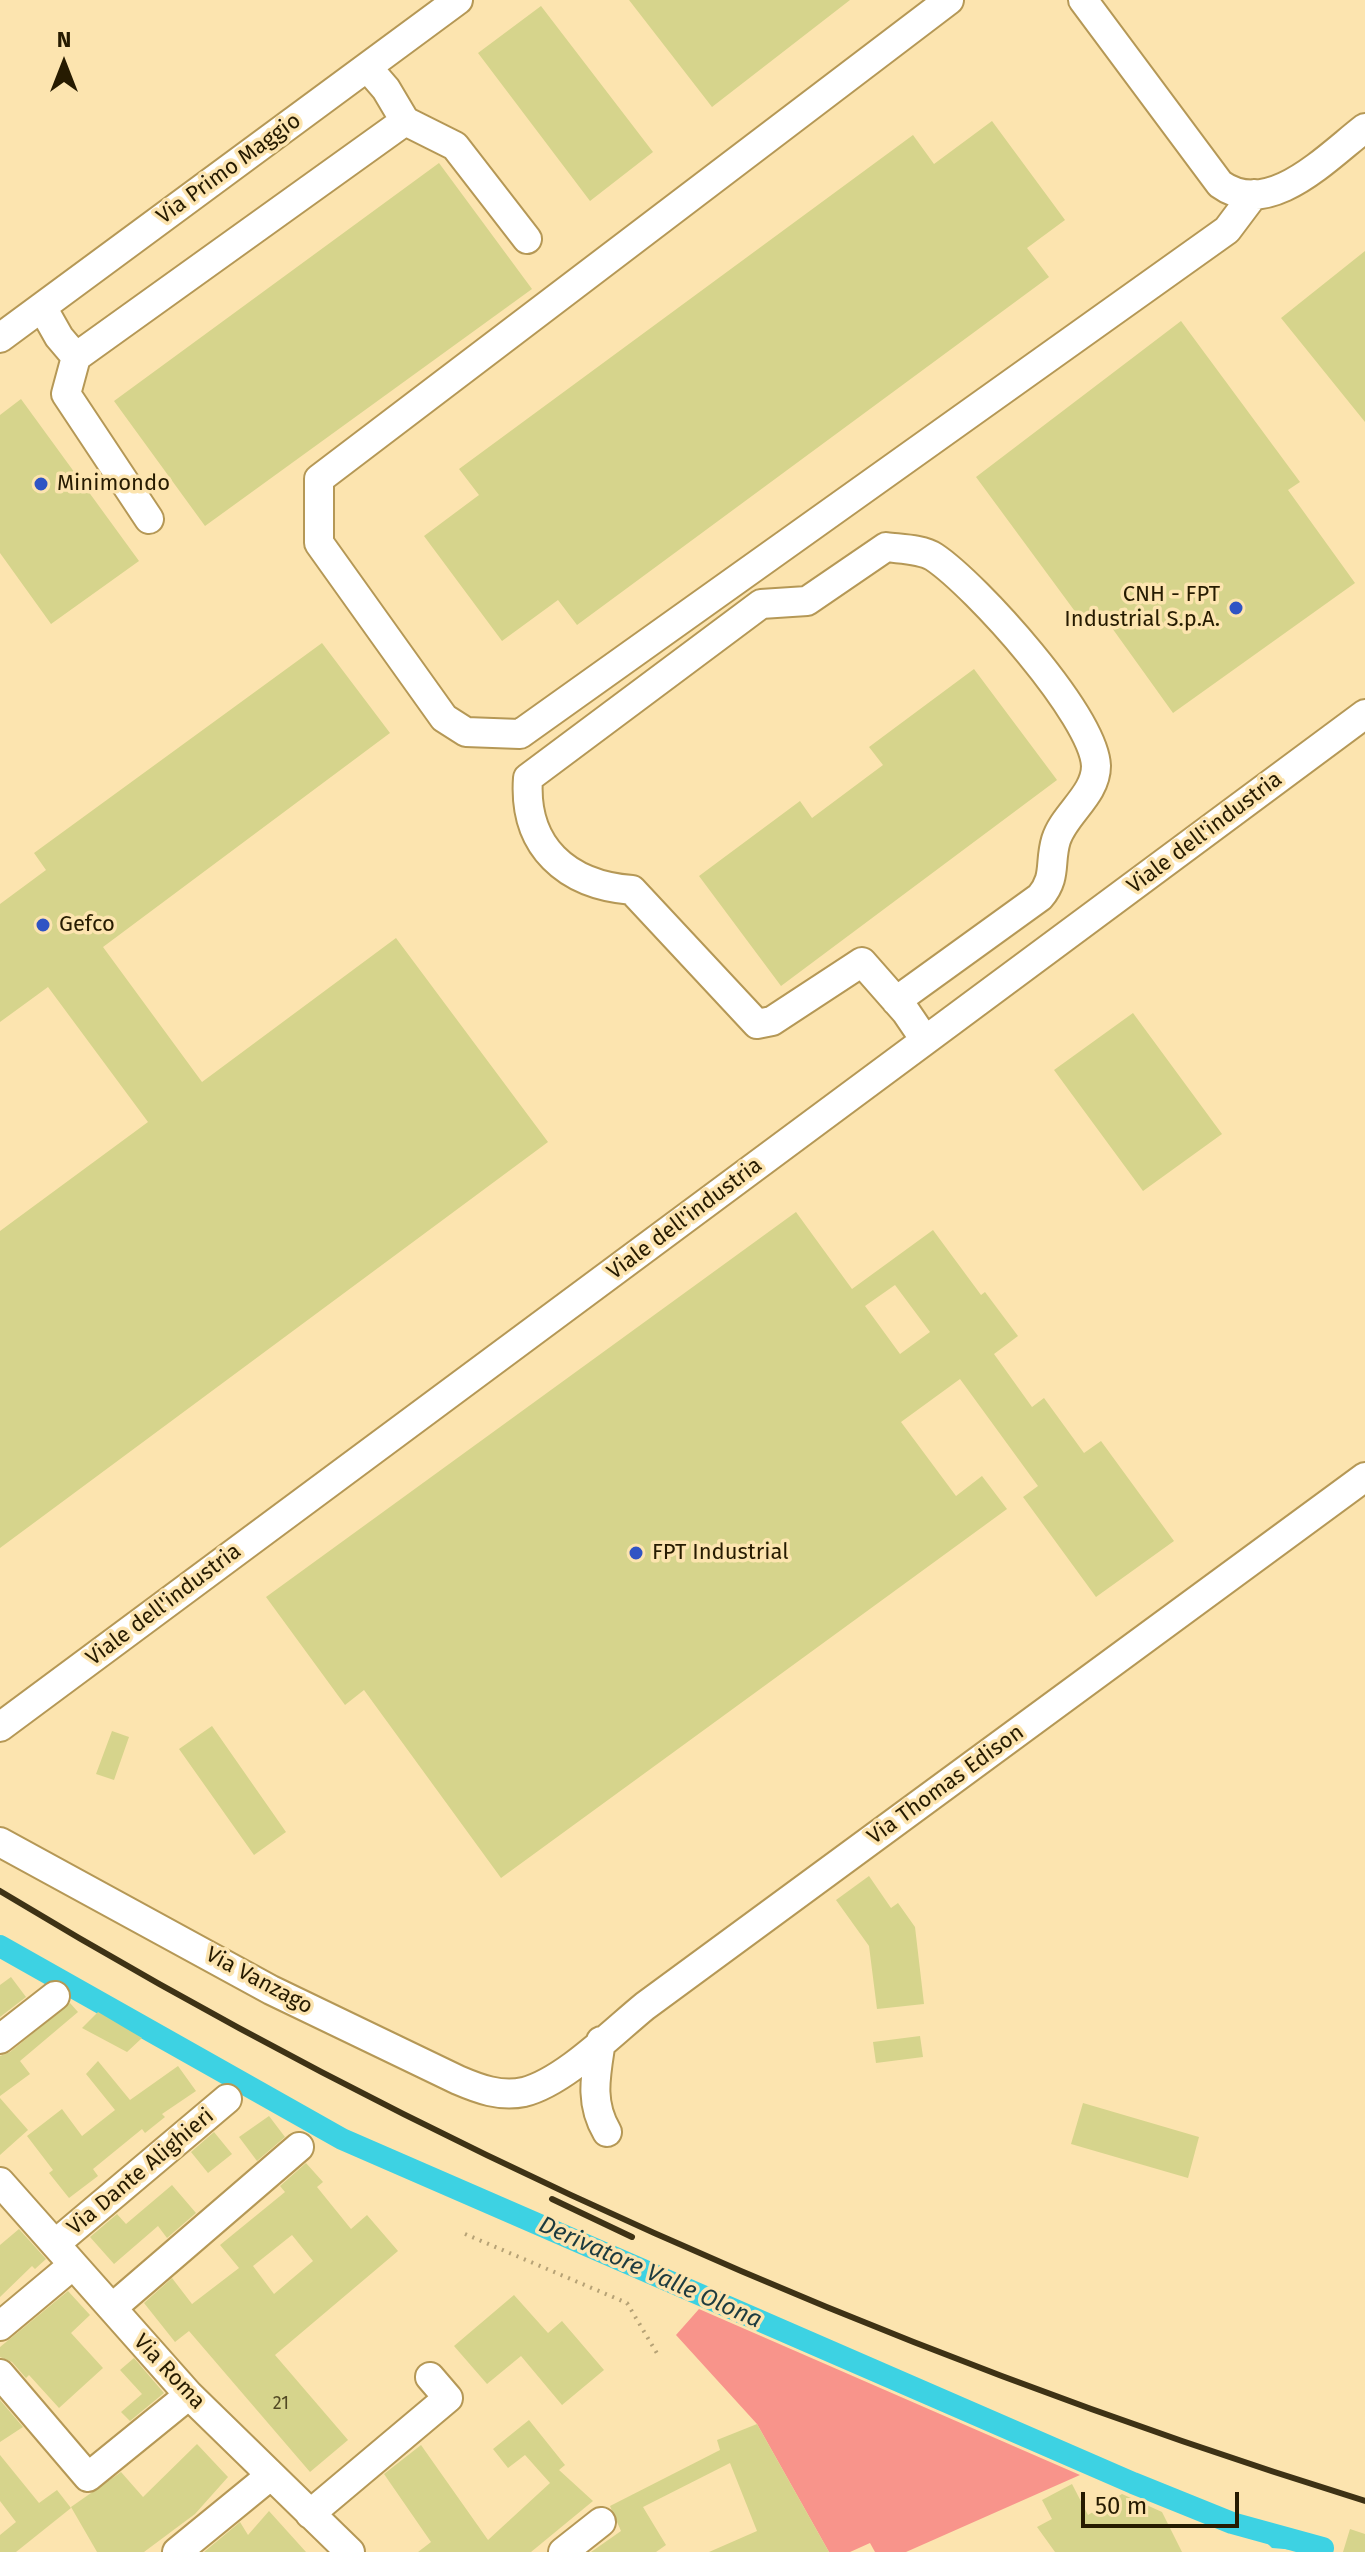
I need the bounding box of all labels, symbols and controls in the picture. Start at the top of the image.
north arrow [24,24,104,104]
text: N [57,26,71,53]
street label: Via Primo Maggio [152,108,306,230]
place label: Minimondo [57,471,170,497]
marker: Minimondo [32,475,50,493]
place label: CNH - FPT Industrial S.p.A. [1064,582,1220,634]
marker: CNH - FPT Industrial S.p.A. [1227,599,1245,617]
street label: Viale dell'industria [1122,766,1288,900]
place label: Gefco [59,912,115,938]
marker: Gefco [34,916,52,934]
street label: Viale dell'industria [602,1152,768,1286]
street label: Viale dell'industria [81,1538,247,1672]
place label: FPT Industrial [652,1540,789,1566]
marker: FPT Industrial [627,1544,645,1562]
street label: Via Thomas Edison [863,1719,1029,1851]
street label: Via Vanzago [201,1942,317,2020]
street label: Via Dante Alighieri [62,2103,220,2241]
water label: Derivatore Valle Olona [534,2211,766,2335]
street label: Via Roma [128,2329,210,2415]
house number: 21 [273,2393,289,2415]
scale bar [1085,2476,1243,2526]
text: 50 m [1095,2492,1147,2520]

